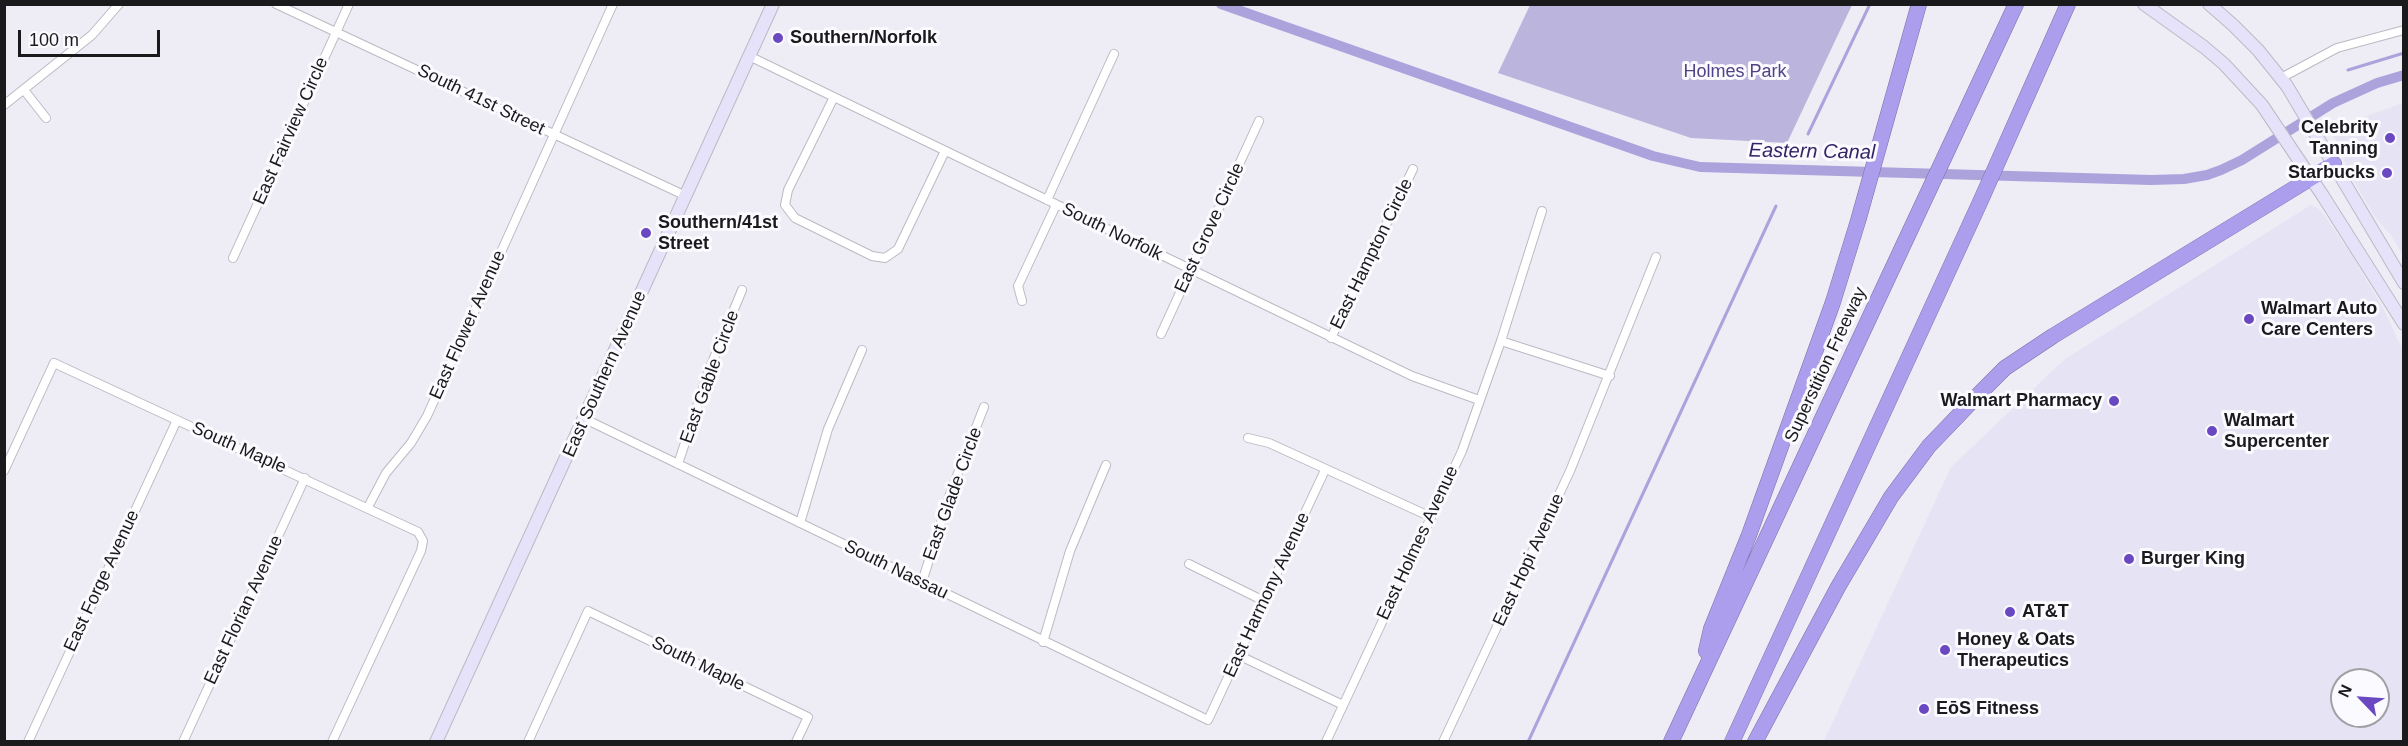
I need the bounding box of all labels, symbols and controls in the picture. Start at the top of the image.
scale bar [21,18,164,56]
place label: Southern/Norfolk [790,27,937,49]
text: 100 m [29,30,79,50]
marker: Southern/Norfolk [771,31,785,45]
street label: East Fairview Circle [249,54,333,208]
street label: South 41st Street [414,60,548,140]
park label: Holmes Park [1683,61,1787,83]
place label: Celebrity Tanning [2301,117,2378,160]
marker: Celebrity Tanning [2383,131,2397,145]
water label: Eastern Canal [1748,139,1876,165]
street label: East Grove Circle [1170,160,1250,296]
place label: Starbucks [2288,162,2375,184]
marker: Starbucks [2380,166,2394,180]
street label: East Hampton Circle [1326,175,1418,333]
street label: South Norfolk [1058,198,1166,266]
place label: Southern/41st Street [658,212,778,254]
marker: Southern/41st Street [639,226,653,240]
street label: East Flower Avenue [425,247,511,403]
street label: Superstition Freeway [1780,284,1872,446]
street label: East Southern Avenue [559,287,651,461]
place label: Walmart Auto Care Centers [2261,298,2377,340]
street label: East Gable Circle [676,308,744,446]
marker: Walmart Auto Care Centers [2242,312,2256,326]
place label: Walmart Pharmacy [1941,390,2102,412]
marker: Walmart Pharmacy [2107,394,2121,408]
place label: Walmart Supercenter [2224,410,2329,452]
street label: South Maple [188,418,290,478]
marker: Walmart Supercenter [2205,424,2219,438]
street label: East Glade Circle [919,425,987,563]
street label: East Holmes Avenue [1373,462,1463,624]
street label: East Hopi Avenue [1489,490,1569,630]
street label: East Forge Avenue [60,507,144,655]
street label: East Harmony Avenue [1219,509,1315,681]
street label: East Florian Avenue [200,532,288,688]
street label: South Nassau [840,536,952,604]
place label: Burger King [2141,548,2245,570]
marker: Burger King [2122,552,2136,566]
place label: AT&T [2022,601,2069,623]
marker: AT&T [2003,605,2017,619]
place label: Honey & Oats Therapeutics [1957,629,2075,672]
street label: South Maple [648,632,748,696]
marker: Honey & Oats Therapeutics [1938,643,1952,657]
north arrow [2330,668,2390,728]
text: N [2335,682,2355,700]
place label: EōS Fitness [1936,698,2039,720]
marker: EōS Fitness [1917,702,1931,716]

